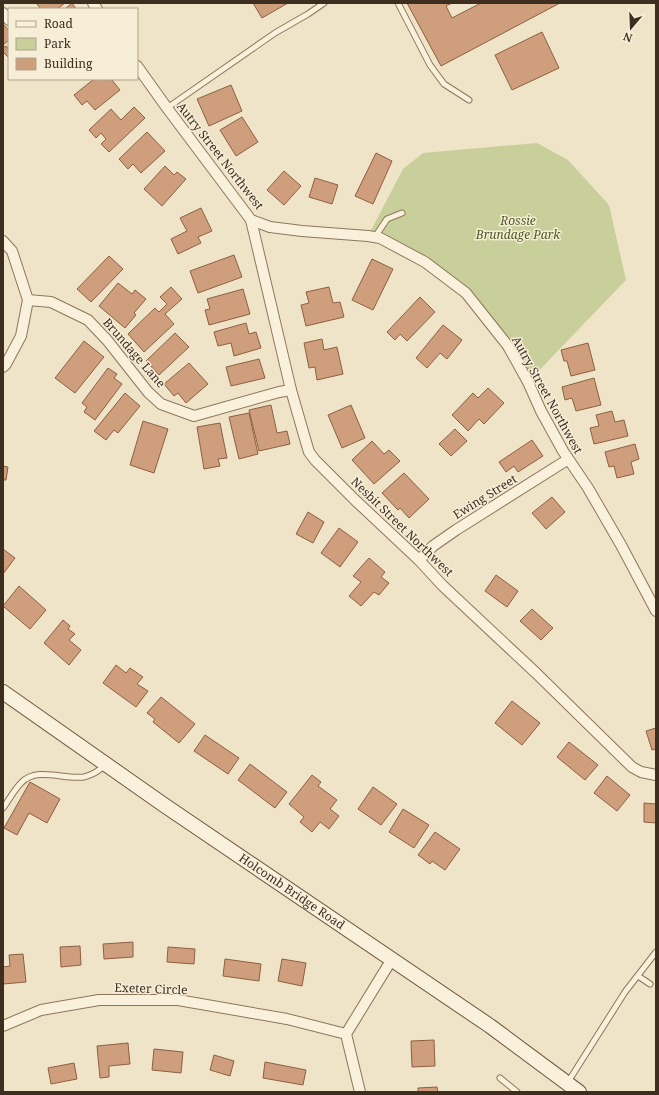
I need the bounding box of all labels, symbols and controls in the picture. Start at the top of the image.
legend [8,8,138,80]
north arrow [611,8,651,48]
text: Road [44,15,74,32]
text: N [621,29,634,46]
text: Park [44,35,72,52]
text: Building [44,55,93,72]
street label: Autry Street Northwest [173,98,268,213]
park label: Rossie Brundage Park [475,212,561,243]
street label: Brundage Lane [99,314,169,391]
street label: Autry Street Northwest [508,333,587,457]
street label: Ewing Street [450,470,520,523]
street label: Nesbit Street Northwest [347,473,457,580]
street label: Holcomb Bridge Road [236,849,349,934]
street label: Exeter Circle [114,979,188,998]

